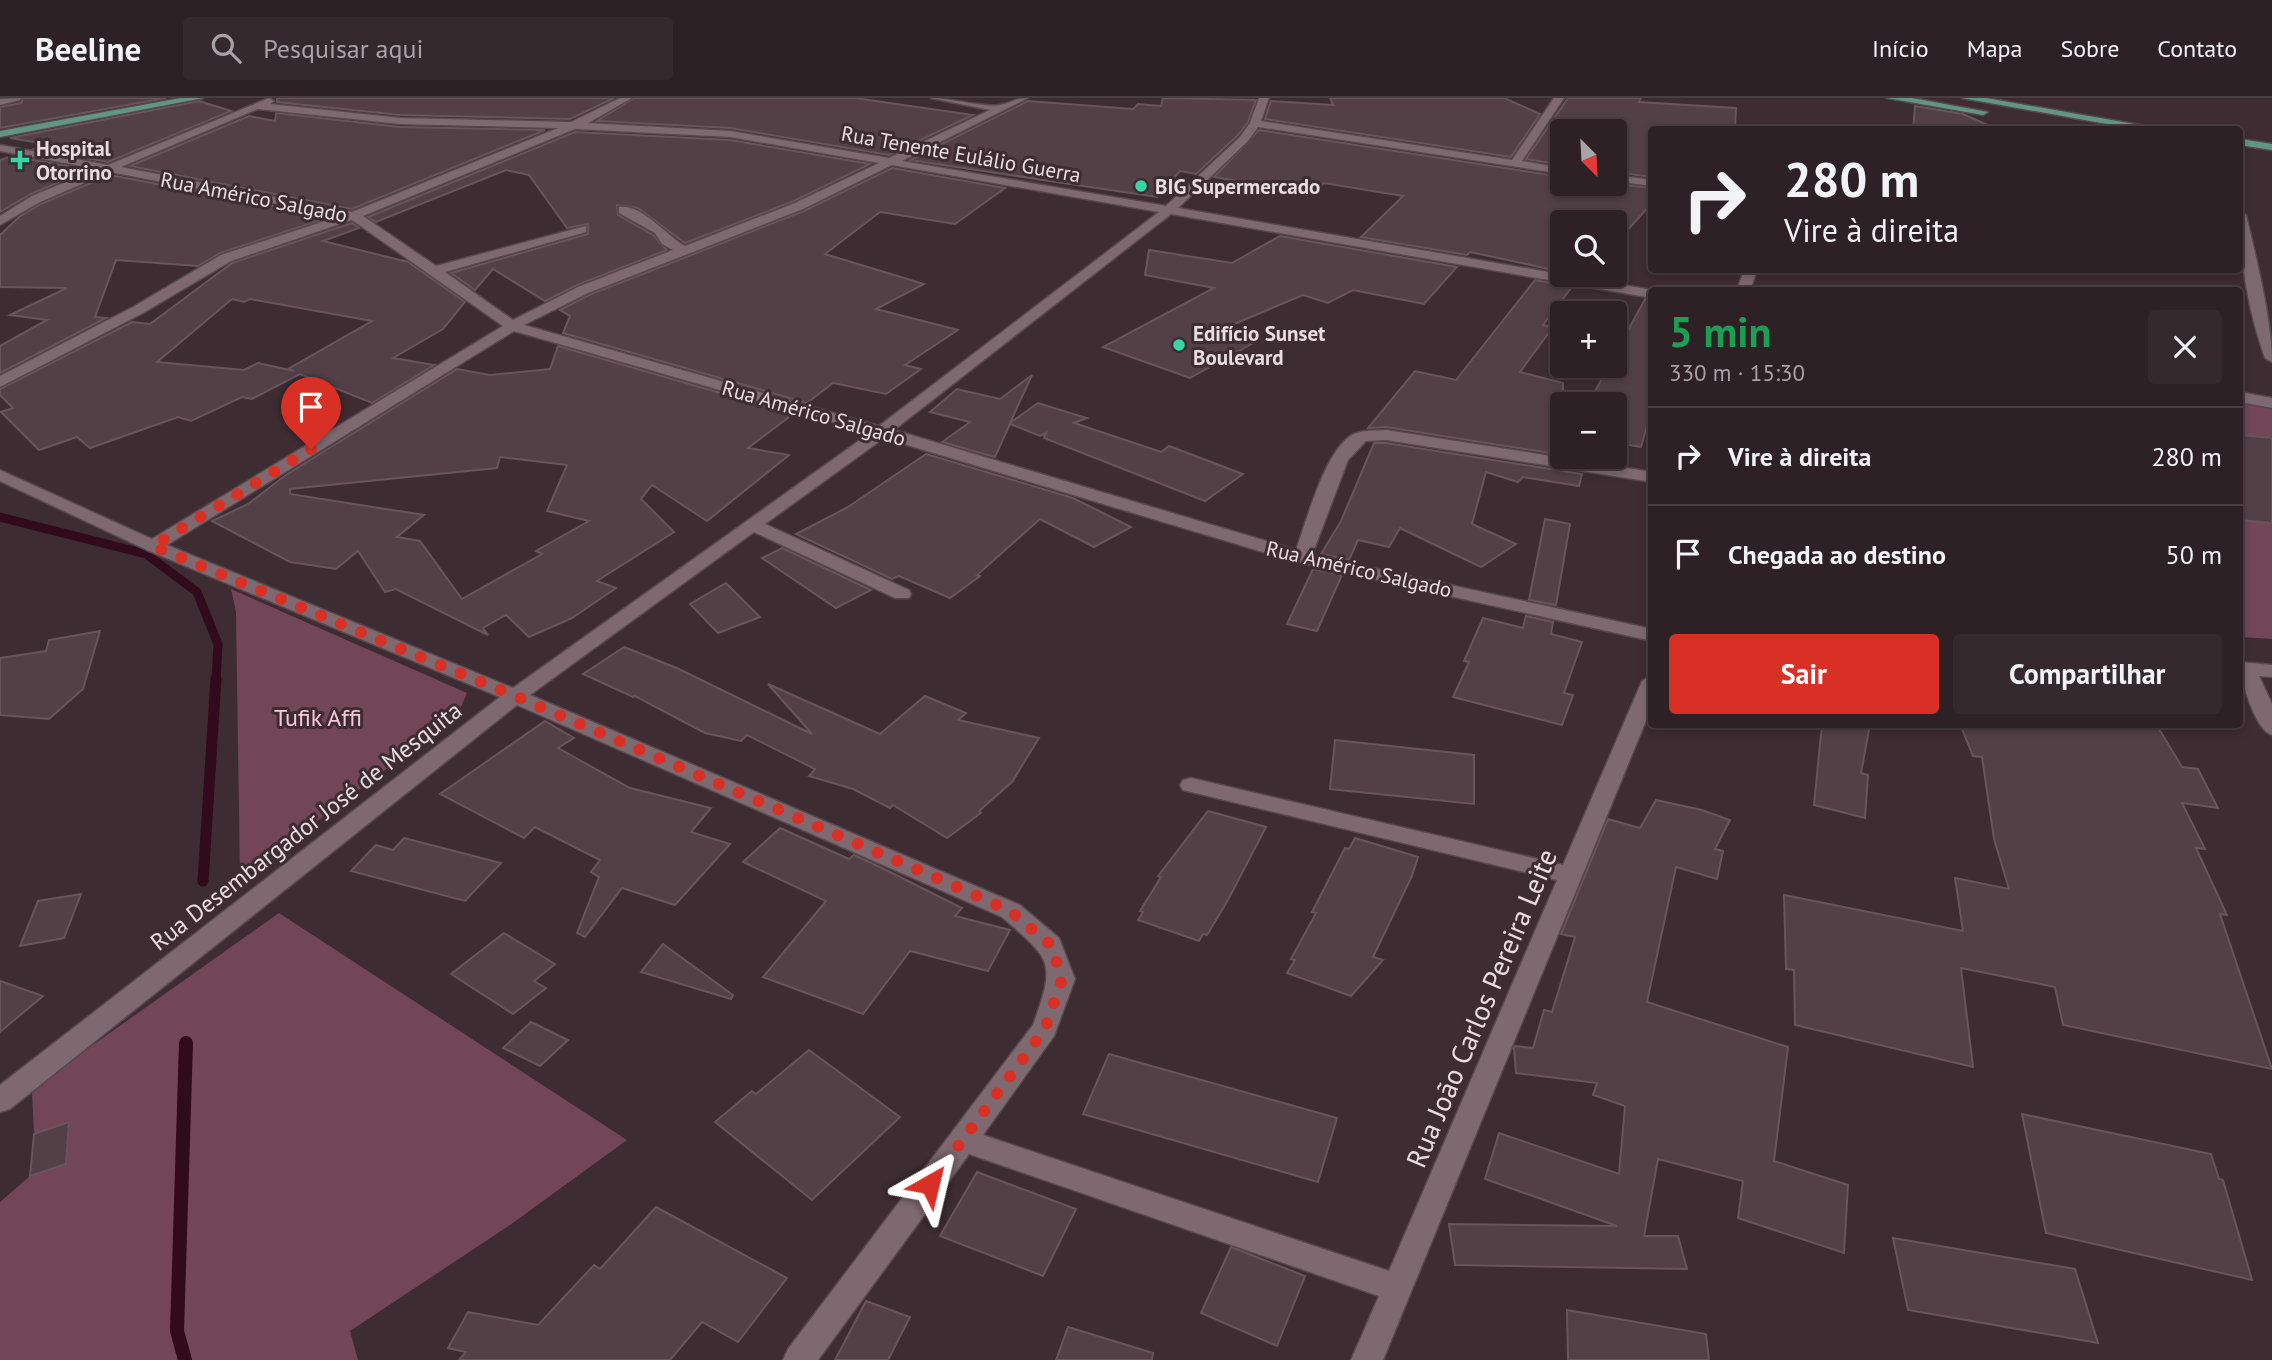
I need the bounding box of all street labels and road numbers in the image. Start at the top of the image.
street label: Rua Tenente Eulálio Guerra [839,120,1083,188]
street label: Rua Américo Salgado [158,166,350,228]
street label: Rua Américo Salgado [719,374,909,452]
street label: Rua Américo Salgado [1264,535,1454,603]
street label: Rua Desembargador José de Mesquita [144,695,468,957]
street label: Rua João Carlos Pereira Leite [1397,843,1565,1173]

